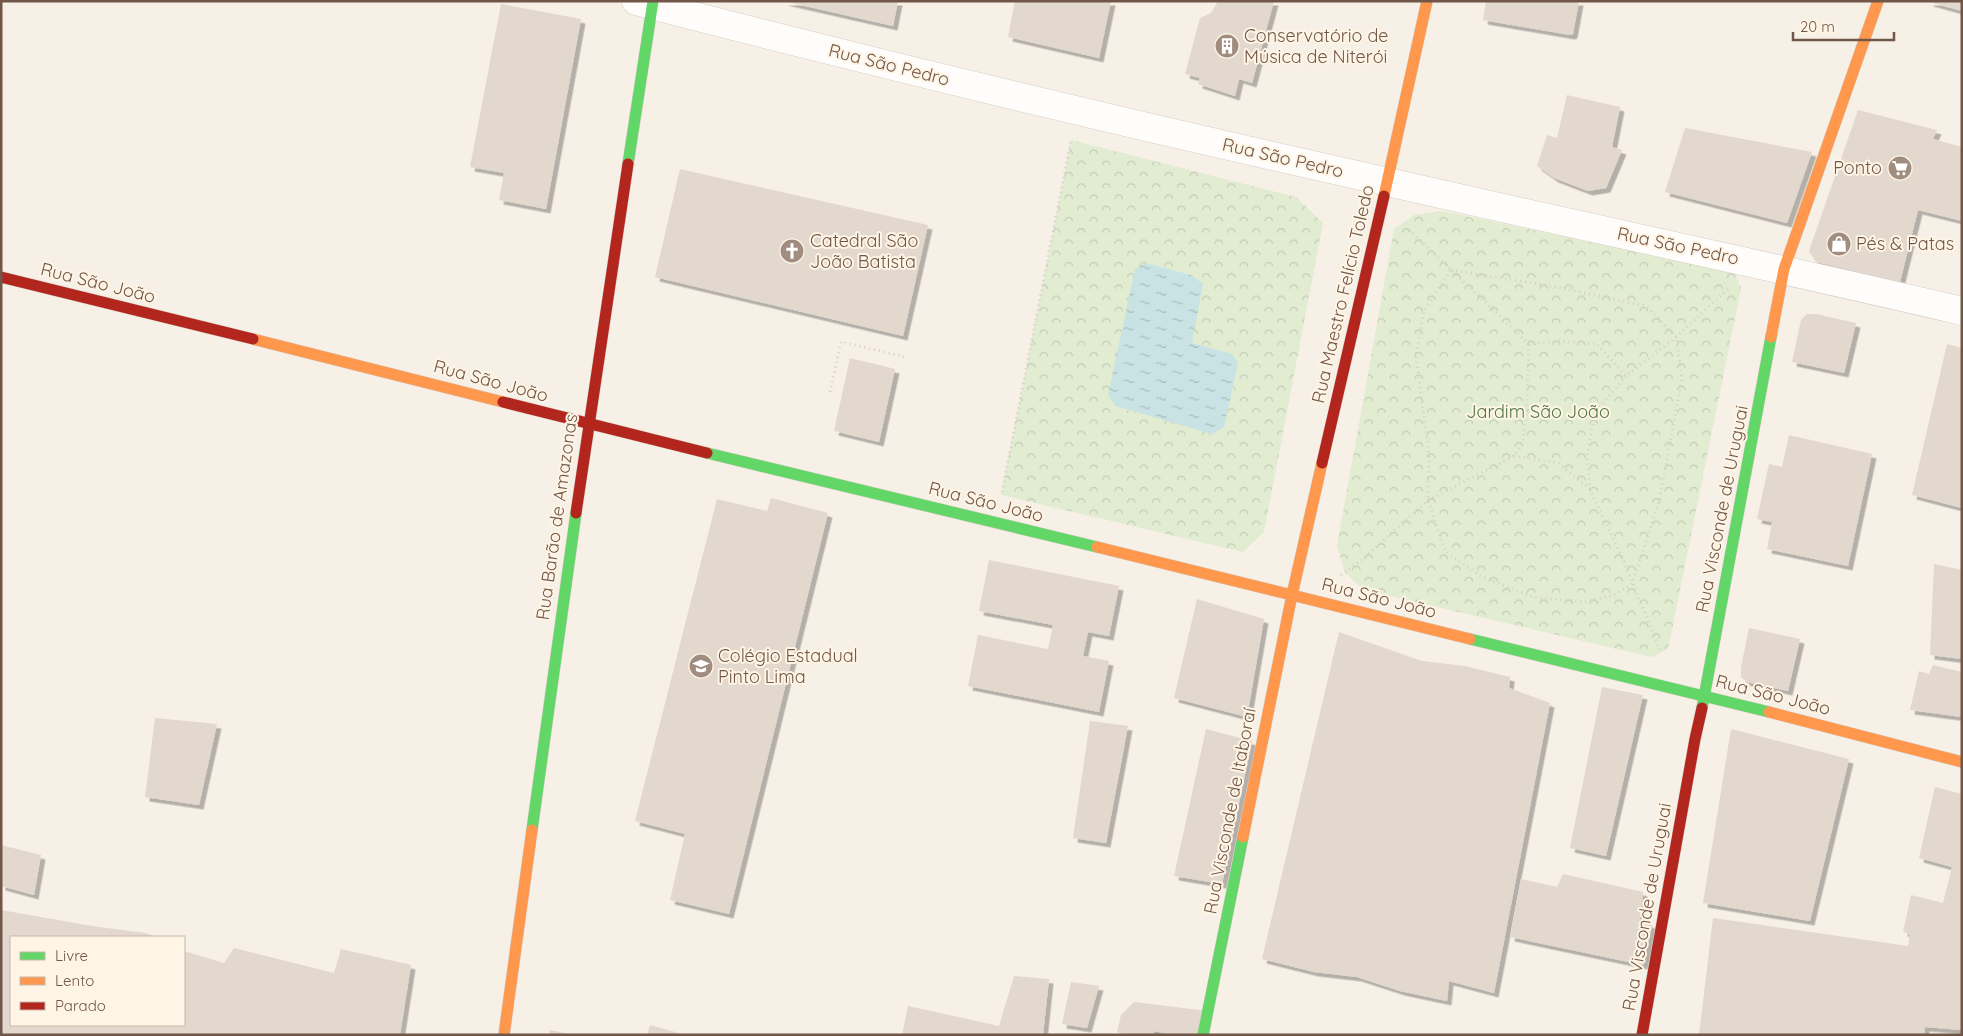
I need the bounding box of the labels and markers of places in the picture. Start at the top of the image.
place label: Conservatório de Música de Niterói [1244,24,1389,68]
building icon: Conservatório de Música de Niterói [1214,33,1240,59]
supermarket icon: Ponto [1887,155,1913,181]
place label: Ponto [1833,156,1882,179]
place label: Catedral São João Batista [810,229,918,273]
shop icon: Pés & Patas [1826,231,1852,257]
place label: Pés & Patas [1856,232,1954,255]
church icon: Catedral São João Batista [779,238,805,264]
place label: Colégio Estadual Pinto Lima [718,644,858,688]
school or university icon: Colégio Estadual Pinto Lima [688,653,714,679]

